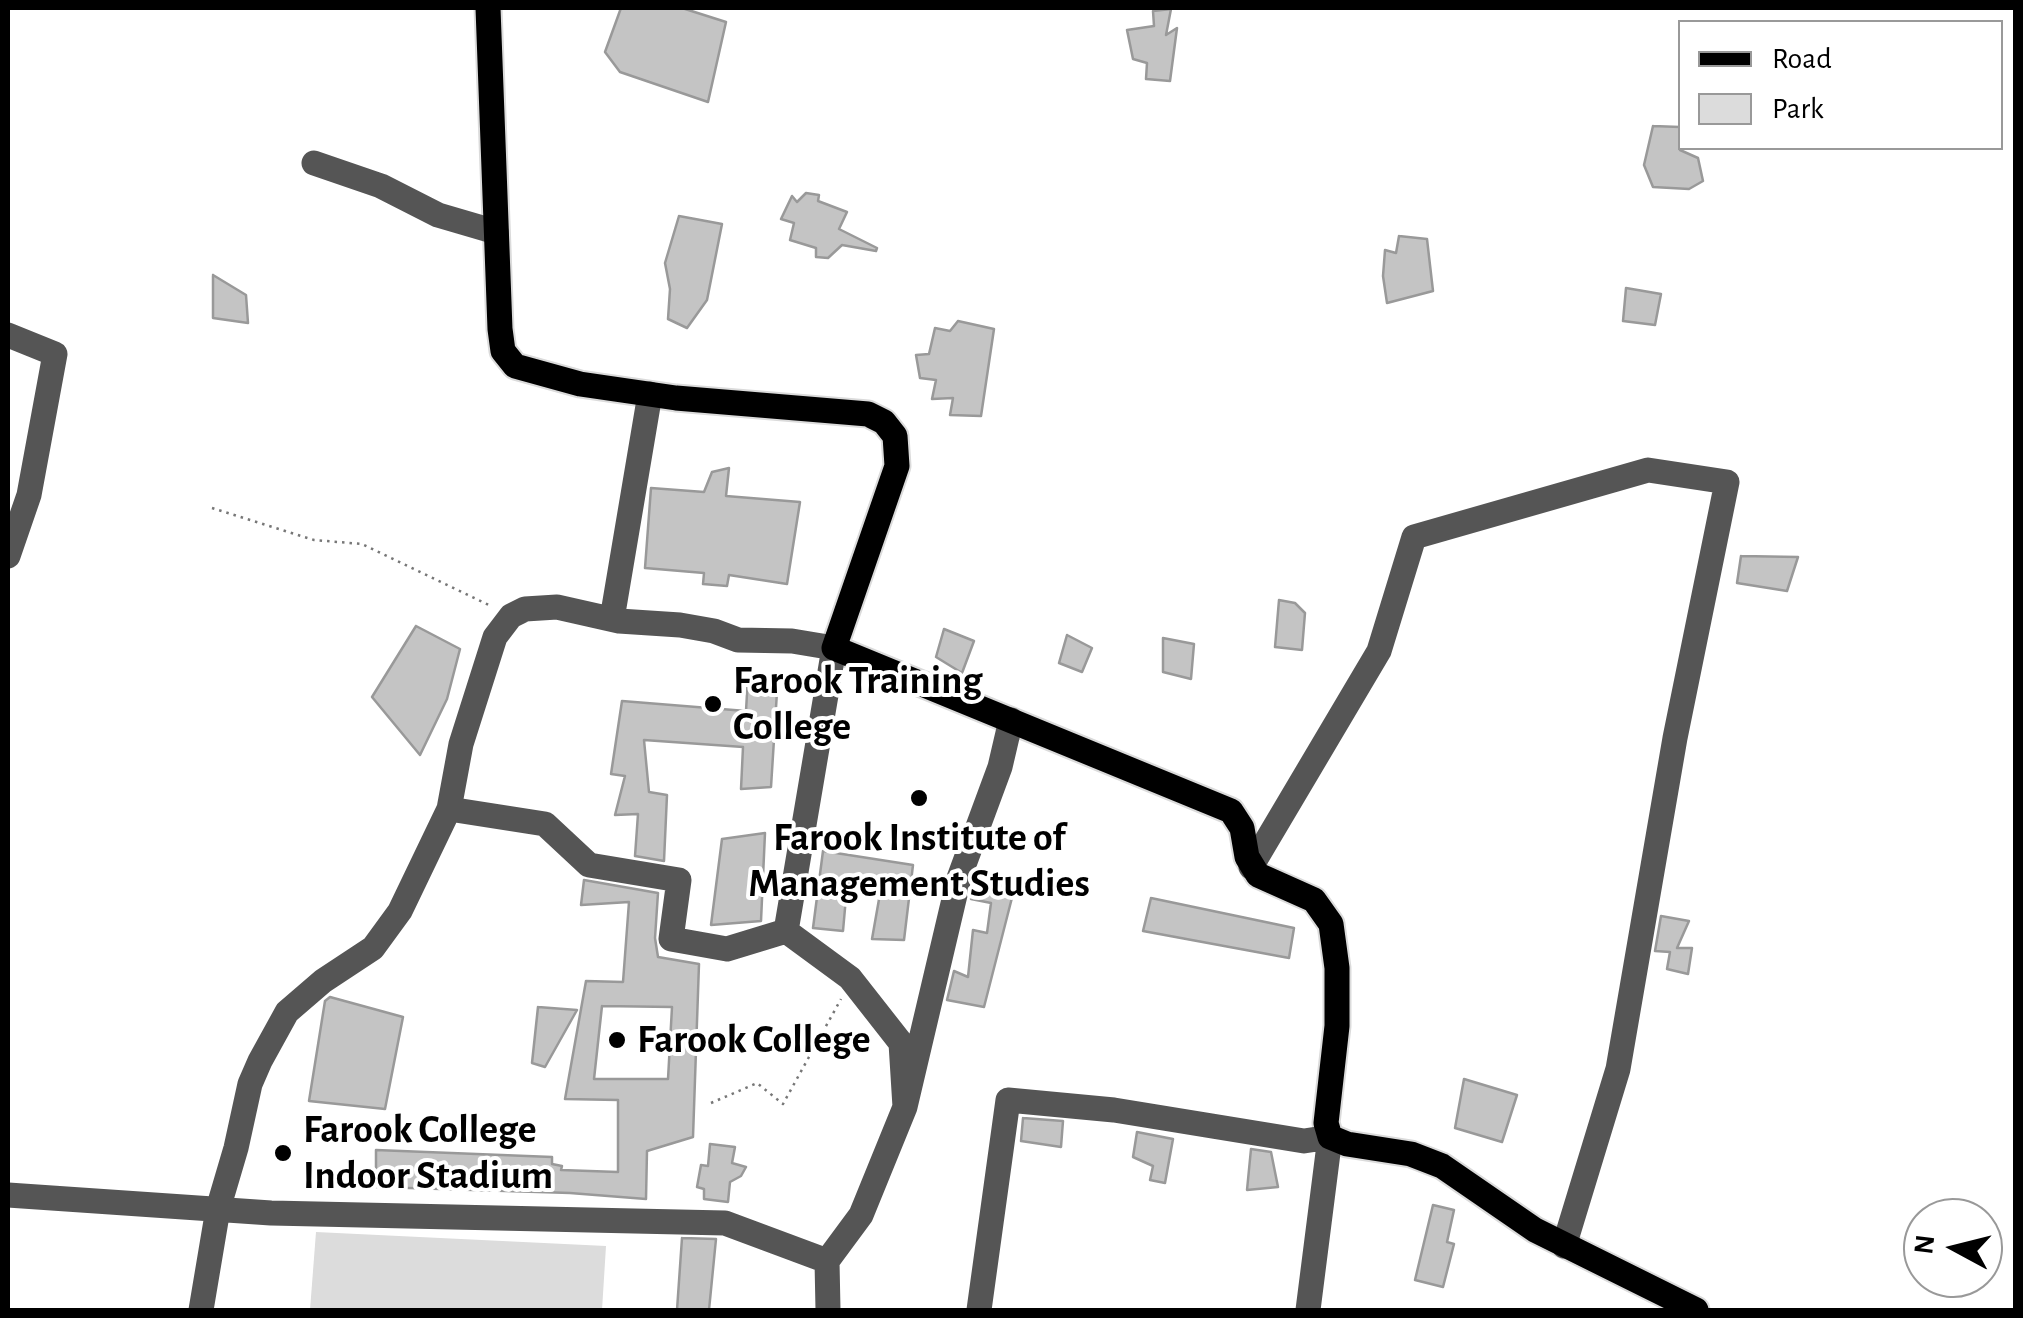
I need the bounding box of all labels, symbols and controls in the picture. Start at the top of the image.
legend [1678,20,2003,150]
text: Road [1772,44,1832,74]
text: Park [1772,94,1824,124]
place label: Farook Training College [733,657,982,751]
marker: Farook Training College [702,693,724,715]
marker: Farook Institute of Management Studies [908,787,930,809]
place label: Farook Institute of Management Studies [748,814,1090,908]
place label: Farook College [637,1016,871,1064]
marker: Farook College [606,1029,628,1051]
place label: Farook College Indoor Stadium [303,1106,553,1200]
marker: Farook College Indoor Stadium [272,1142,294,1164]
north arrow [1903,1198,2003,1298]
text: N [1910,1233,1940,1256]

